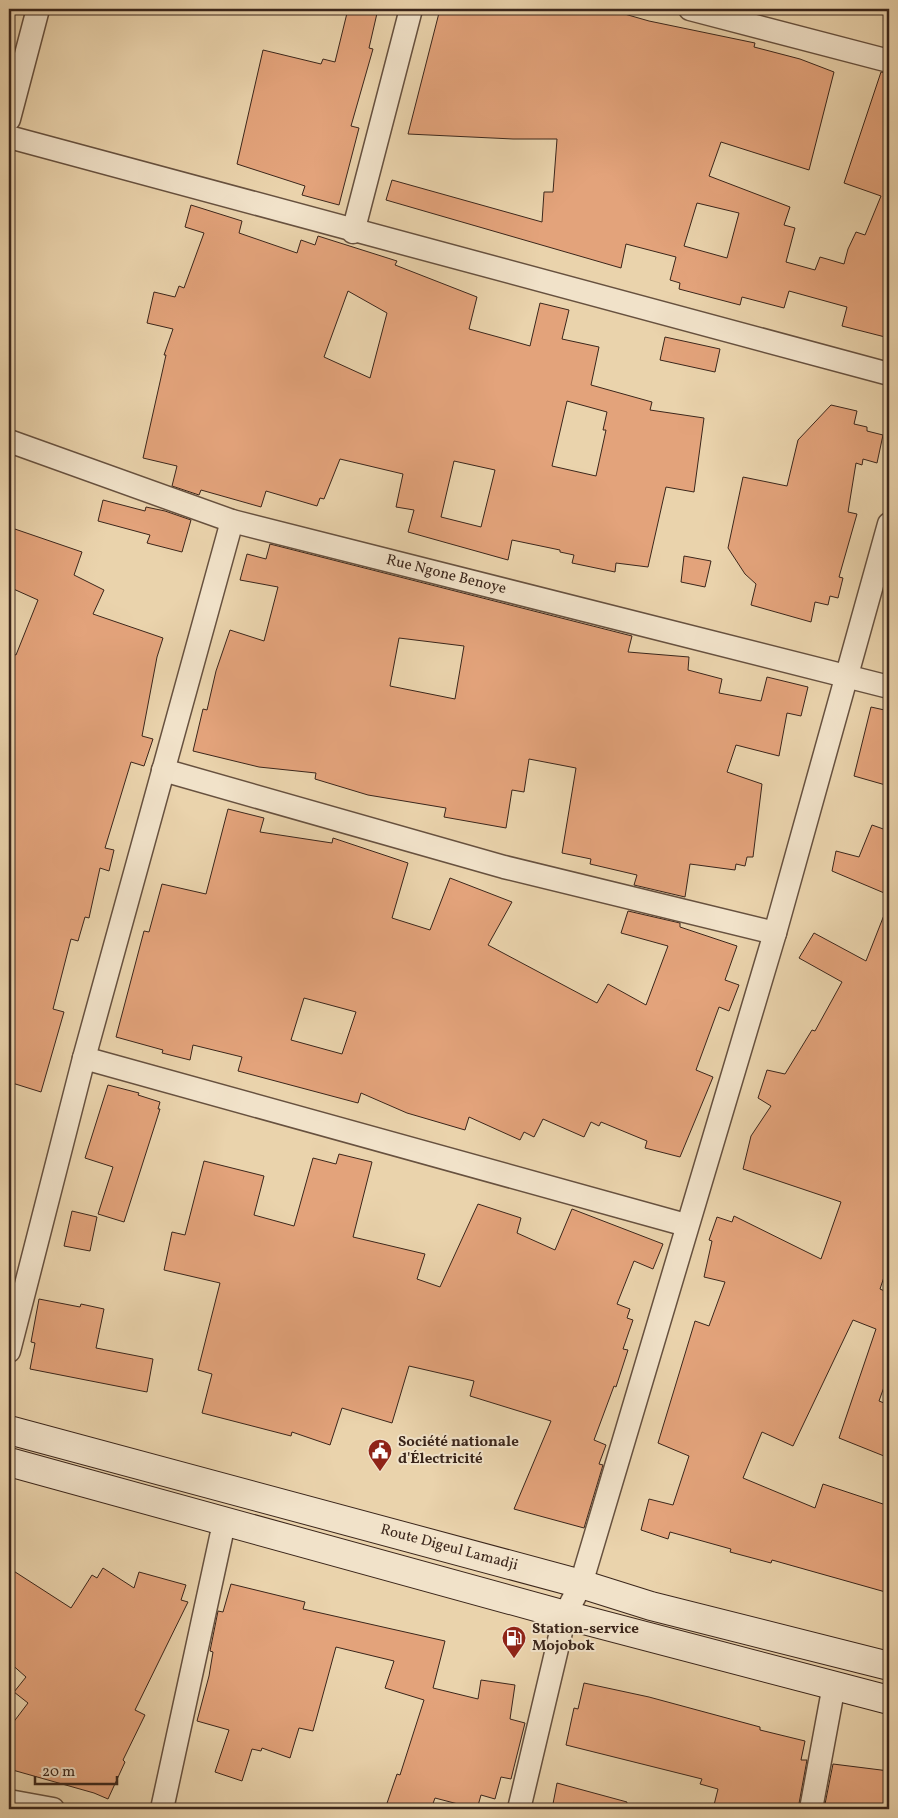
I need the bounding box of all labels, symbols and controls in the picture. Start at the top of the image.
street label: Rue Ngone Benoye [384,550,508,600]
place label: Société nationale d'Électricité [398,1432,519,1470]
public building icon: Société nationale d'Électricité [367,1438,393,1472]
street label: Route Digeul Lamadji [378,1520,520,1576]
place label: Station-service Mojobok [532,1619,639,1657]
fuel station icon: Station-service Mojobok [501,1625,527,1659]
scale bar [35,1753,118,1785]
text: 20 m [42,1762,75,1783]

